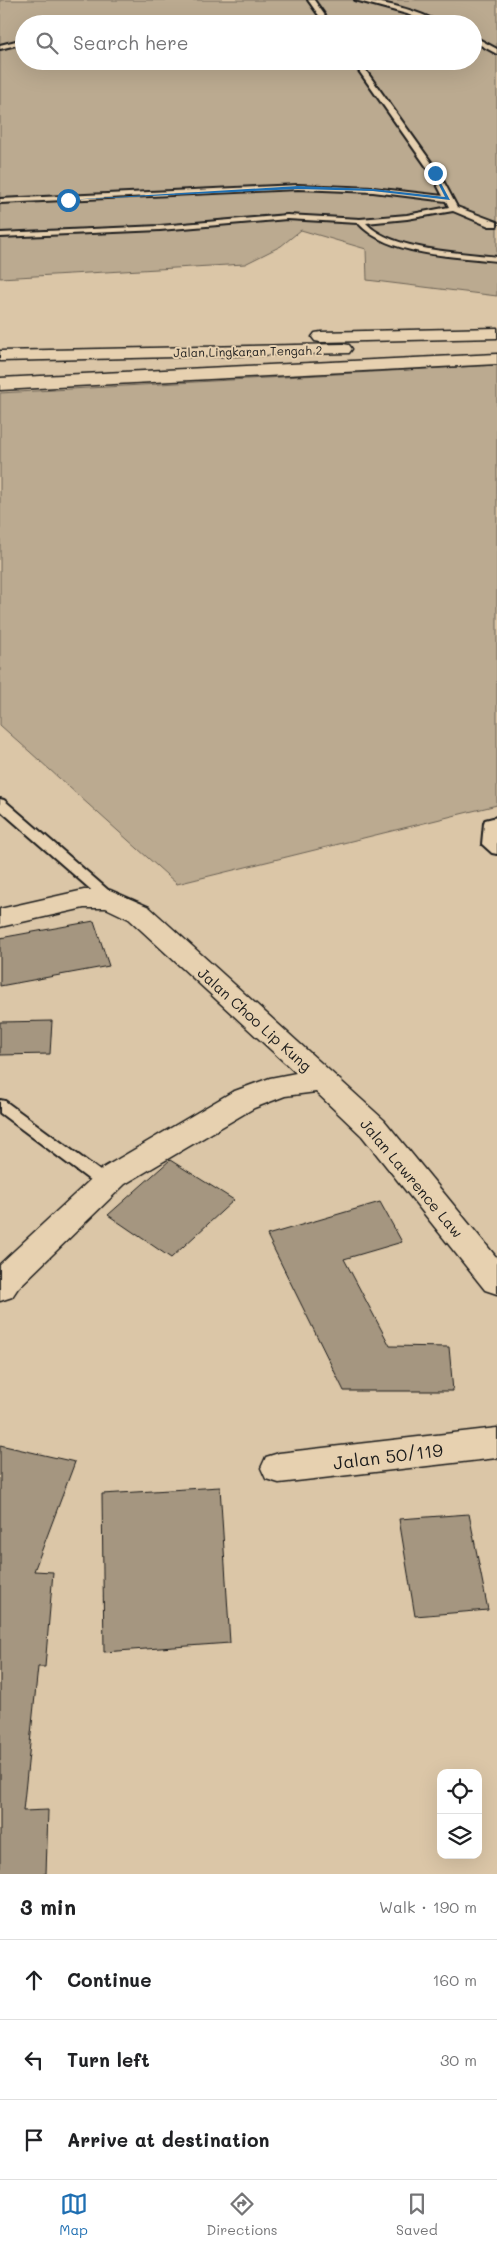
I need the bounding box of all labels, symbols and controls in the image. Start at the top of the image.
search box [15,15,482,70]
icon: search [33,29,61,57]
text: Search here [73,30,189,55]
route end [424,162,447,185]
route start [57,189,80,212]
street label: Jalan Lingkaran Tengah 2 [173,342,323,360]
street label: Jalan Choo Lip Kung [194,963,316,1076]
street label: Jalan Lawrence Law [356,1114,468,1242]
street label: Jalan 50/119 [332,1437,445,1475]
map controls [437,1769,482,1859]
button: locate [437,1769,482,1814]
button: layers [437,1814,482,1859]
text: 3 min [20,1893,76,1920]
text: Walk · 190 m [379,1896,477,1917]
icon: ahead [20,1966,48,1994]
text: Continue [67,1967,152,1992]
text: 160 m [432,1969,477,1990]
icon: left [20,2046,48,2074]
text: Turn left [67,2047,150,2072]
text: 30 m [440,2049,477,2070]
icon: arrive [20,2126,48,2154]
text: Arrive at destination [67,2127,270,2152]
tab: Map [59,2190,88,2239]
tab: Directions [206,2190,278,2239]
tab: Saved [396,2190,438,2239]

